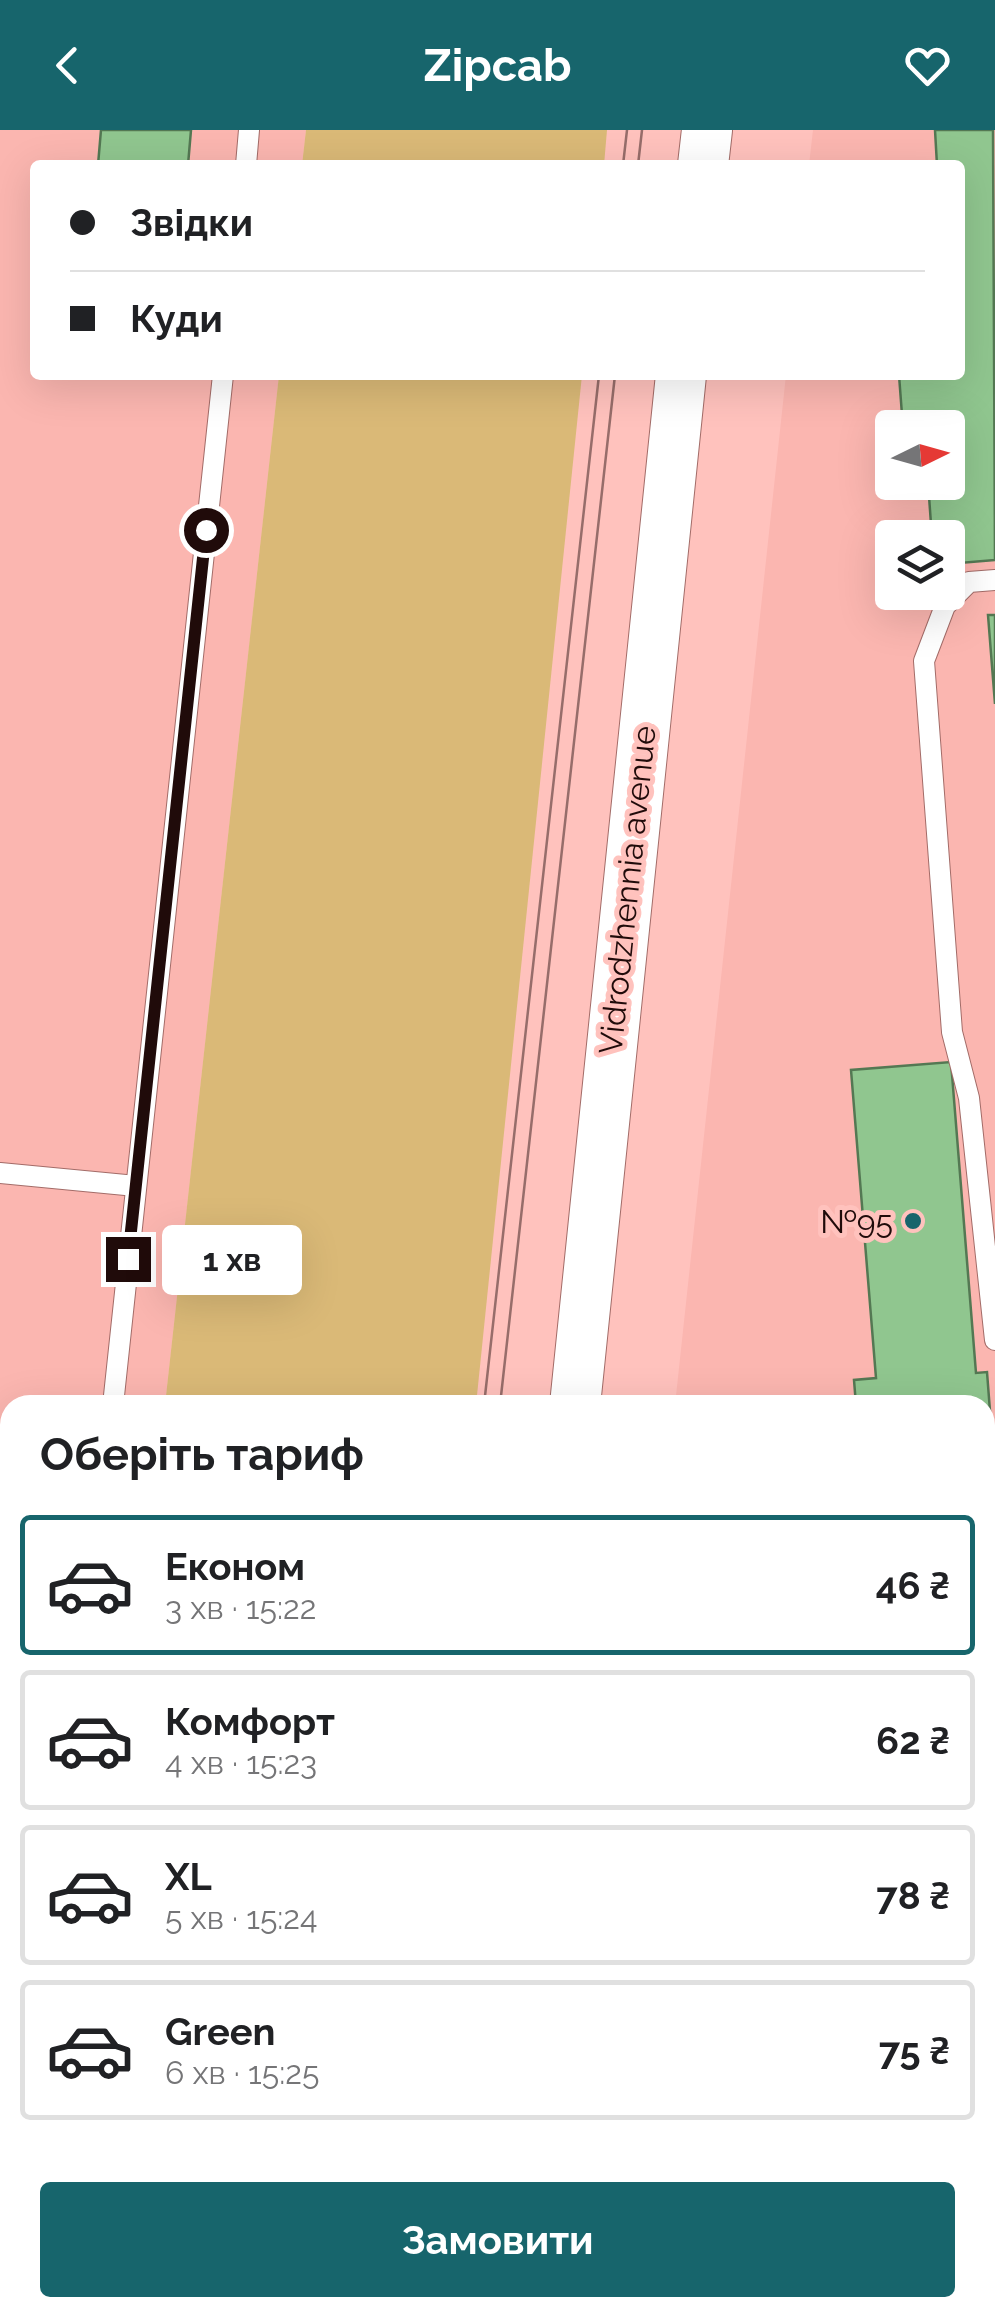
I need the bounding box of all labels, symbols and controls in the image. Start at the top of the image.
icon: back [40,38,95,93]
icon: heart [900,38,955,93]
text: Zipcab [424,39,571,92]
text: Звідки [130,200,253,245]
text: Куди [130,296,223,341]
north arrow [875,410,965,500]
map controls [875,410,965,610]
route start [184,508,229,553]
button: layers [875,520,965,610]
street label: Vidrodzhennia avenue [591,724,663,1056]
place label: №95 [820,1203,893,1240]
marker: №95 [902,1210,924,1232]
callout: 1 хв [163,1224,303,1294]
route end [106,1237,151,1282]
text: 1 хв [203,1241,261,1278]
text: Оберіть тариф [40,1428,364,1481]
icon: car [45,1540,135,1630]
text: Економ [165,1544,305,1589]
text: 46 ₴ [876,1563,950,1608]
text: 3 хв · 15:22 [165,1589,316,1626]
icon: car [45,1695,135,1785]
text: Комфорт [165,1699,335,1744]
text: 62 ₴ [876,1718,950,1763]
text: 4 хв · 15:23 [165,1744,317,1781]
icon: car [45,1850,135,1940]
text: XL [165,1854,212,1899]
text: 78 ₴ [876,1873,950,1918]
text: 5 хв · 15:24 [165,1899,318,1936]
icon: car [45,2005,135,2095]
text: Green [165,2009,275,2054]
text: 75 ₴ [879,2028,950,2073]
text: 6 хв · 15:25 [165,2054,319,2091]
button: Замовити [40,2182,955,2297]

